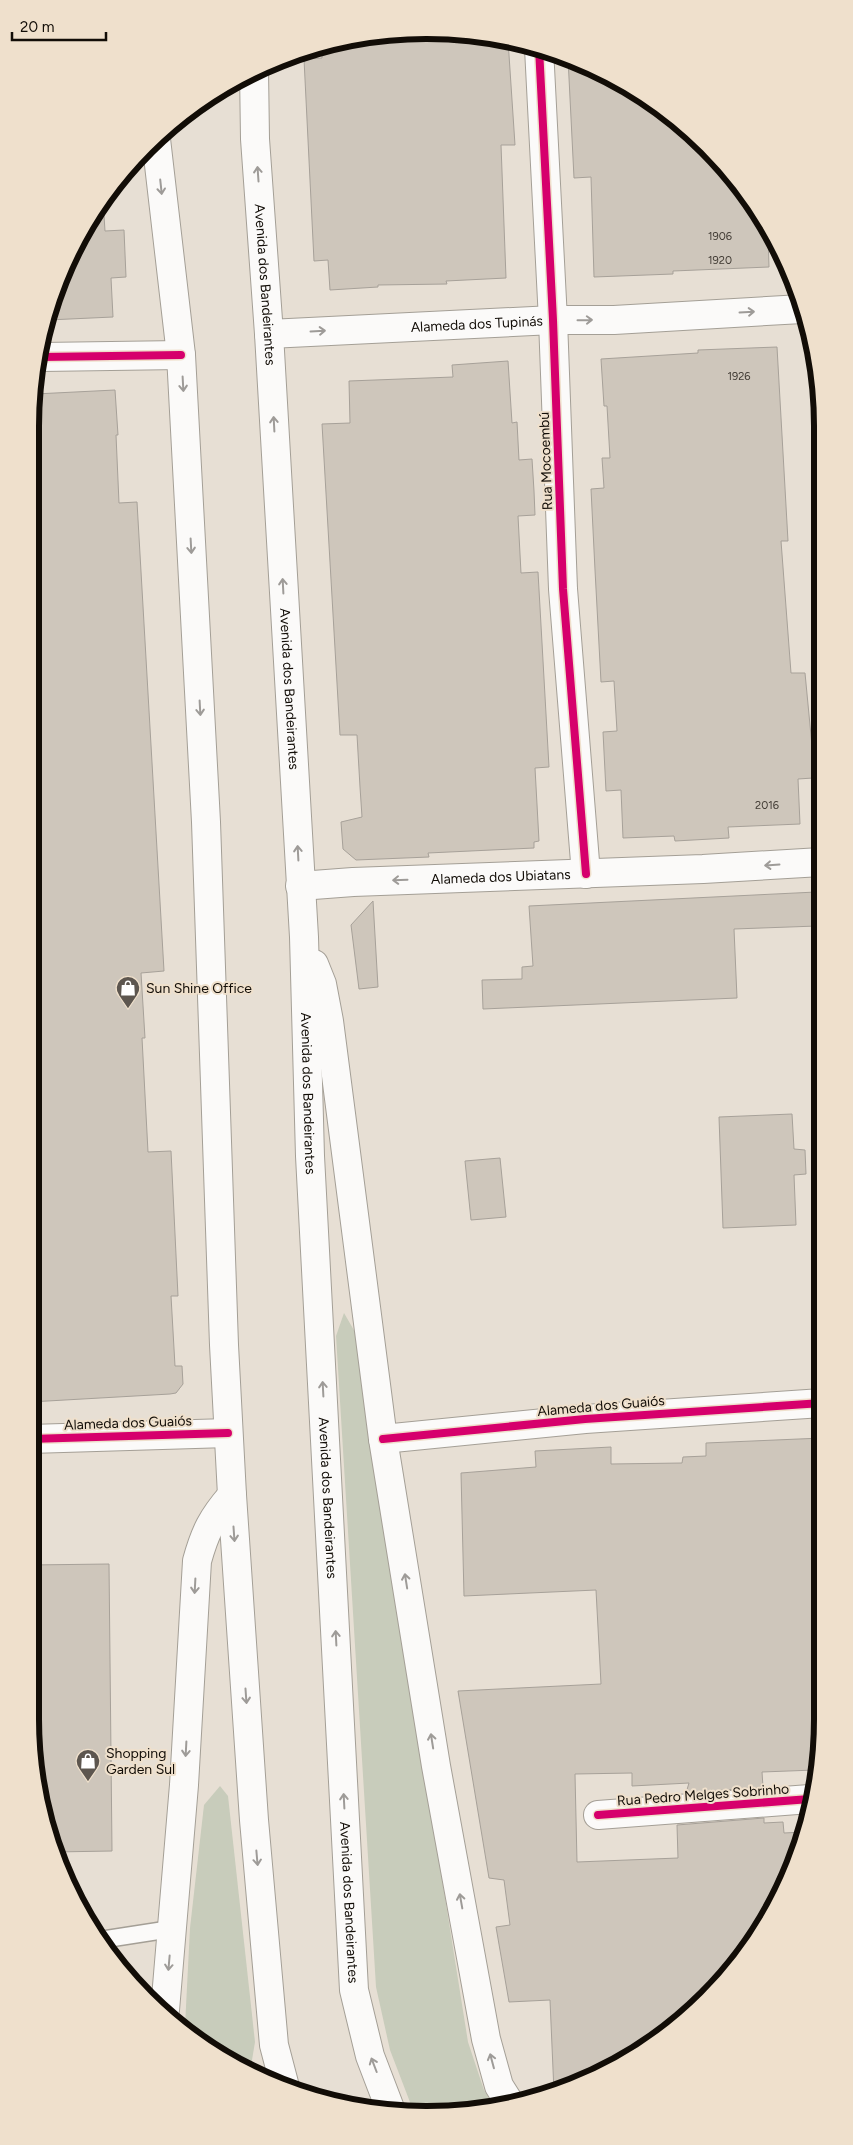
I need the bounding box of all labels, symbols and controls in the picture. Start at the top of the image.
scale bar [12,10,106,42]
text: 20 m [20,18,54,36]
one-way arrow [253,167,263,183]
one-way arrow [156,179,166,195]
street label: Avenida dos Bandeirantes [251,203,279,366]
house number: 1906 [708,230,732,243]
house number: 1920 [708,254,732,267]
one-way arrow [739,308,755,317]
street label: Alameda dos Tupinás [410,312,543,336]
one-way arrow [576,315,593,325]
one-way arrow [310,327,326,336]
house number: 1926 [727,370,751,383]
one-way arrow [178,375,187,391]
street label: Rua Mocoembú [536,412,556,510]
one-way arrow [270,416,279,432]
one-way arrow [187,538,196,554]
one-way arrow [279,578,288,594]
street label: Avenida dos Bandeirantes [276,607,303,770]
one-way arrow [195,700,204,716]
house number: 2016 [755,799,779,812]
one-way arrow [294,845,303,861]
one-way arrow [764,861,780,870]
street label: Alameda dos Ubiatans [431,865,571,888]
one-way arrow [392,876,408,885]
shop icon: Sun Shine Office [115,975,141,1009]
place label: Sun Shine Office [146,980,252,997]
street label: Avenida dos Bandeirantes [298,1012,319,1175]
one-way arrow [318,1381,327,1397]
street label: Alameda dos Guaiós [537,1392,665,1420]
street label: Alameda dos Guaiós [64,1412,192,1434]
street label: Avenida dos Bandeirantes [315,1417,341,1579]
one-way arrow [230,1525,239,1541]
one-way arrow [400,1573,410,1589]
one-way arrow [191,1578,200,1594]
one-way arrow [331,1631,340,1647]
one-way arrow [241,1688,250,1704]
one-way arrow [427,1734,437,1750]
one-way arrow [181,1740,190,1756]
place label: Shopping Garden Sul [106,1745,175,1778]
shop icon: Shopping Garden Sul [75,1748,101,1782]
street label: Rua Pedro Melges Sobrinho [616,1781,790,1809]
one-way arrow [340,1793,349,1809]
street label: Avenida dos Bandeirantes [337,1821,362,1984]
one-way arrow [253,1850,262,1866]
one-way arrow [456,1894,465,1910]
one-way arrow [164,1955,173,1971]
one-way arrow [487,2053,497,2069]
one-way arrow [369,2058,378,2074]

